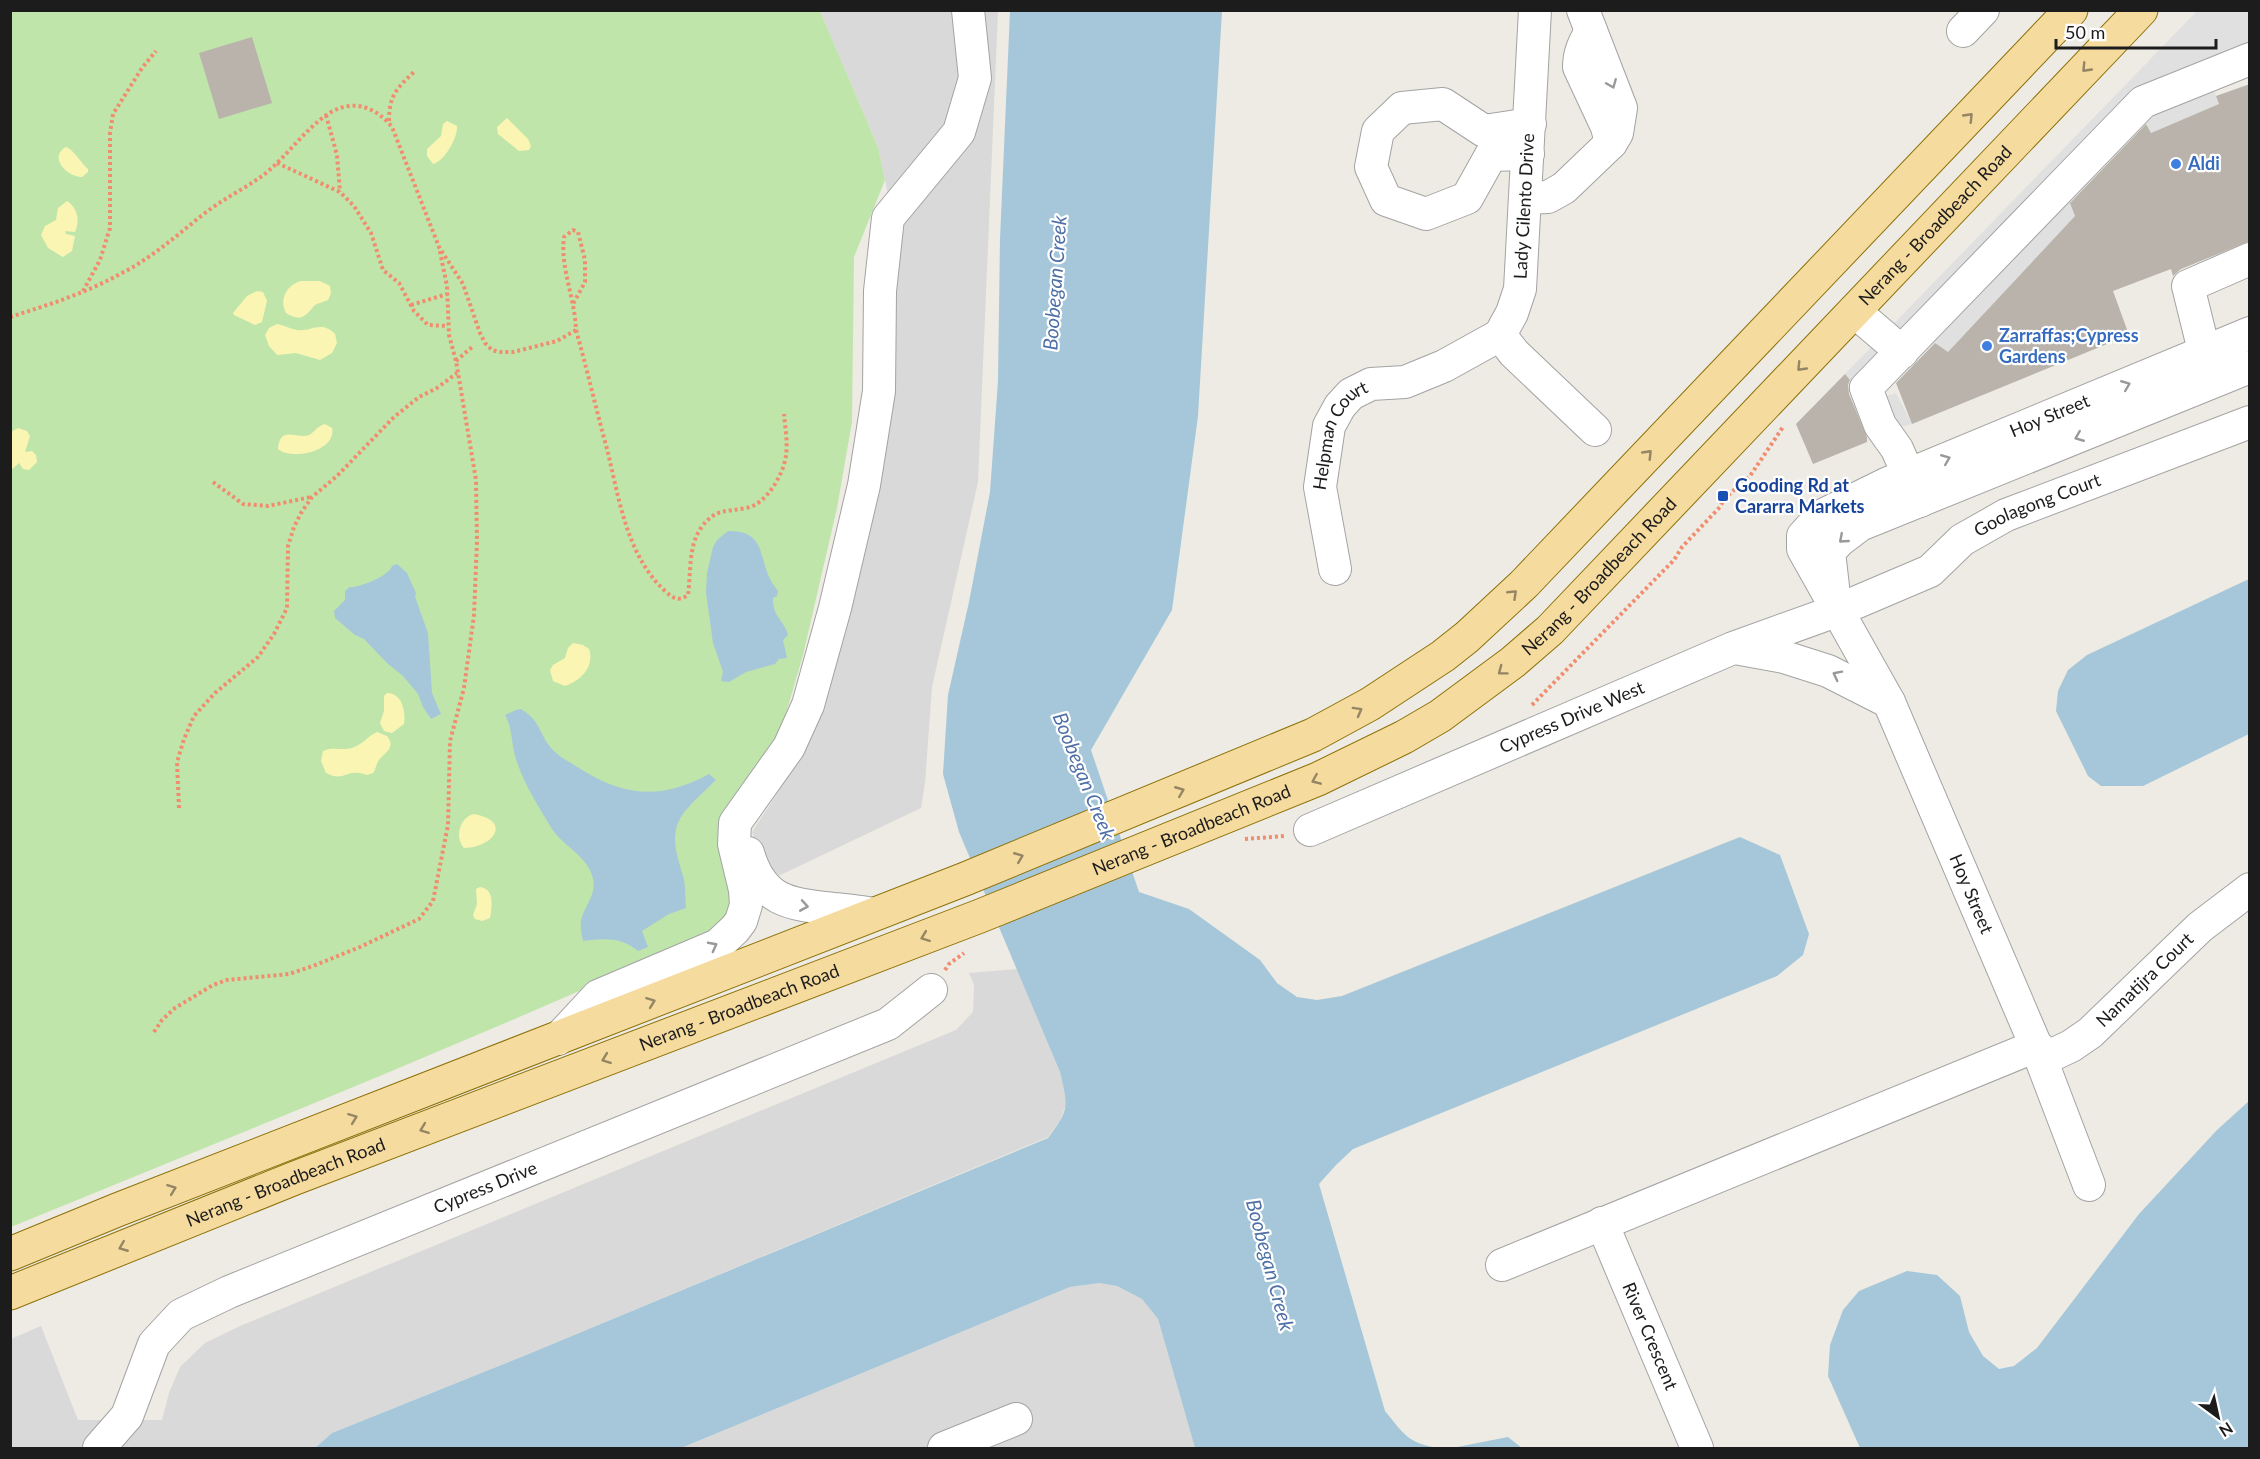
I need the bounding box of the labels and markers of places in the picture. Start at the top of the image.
place label: Aldi [2187,152,2220,174]
marker: Aldi [2169,157,2183,171]
place label: Zarraffas;Cypress Gardens [1999,324,2139,367]
marker: Zarraffas;Cypress Gardens [1980,339,1994,353]
place label: Gooding Rd at Cararra Markets [1735,474,1865,517]
marker: Gooding Rd at Cararra Markets [1716,489,1730,503]

